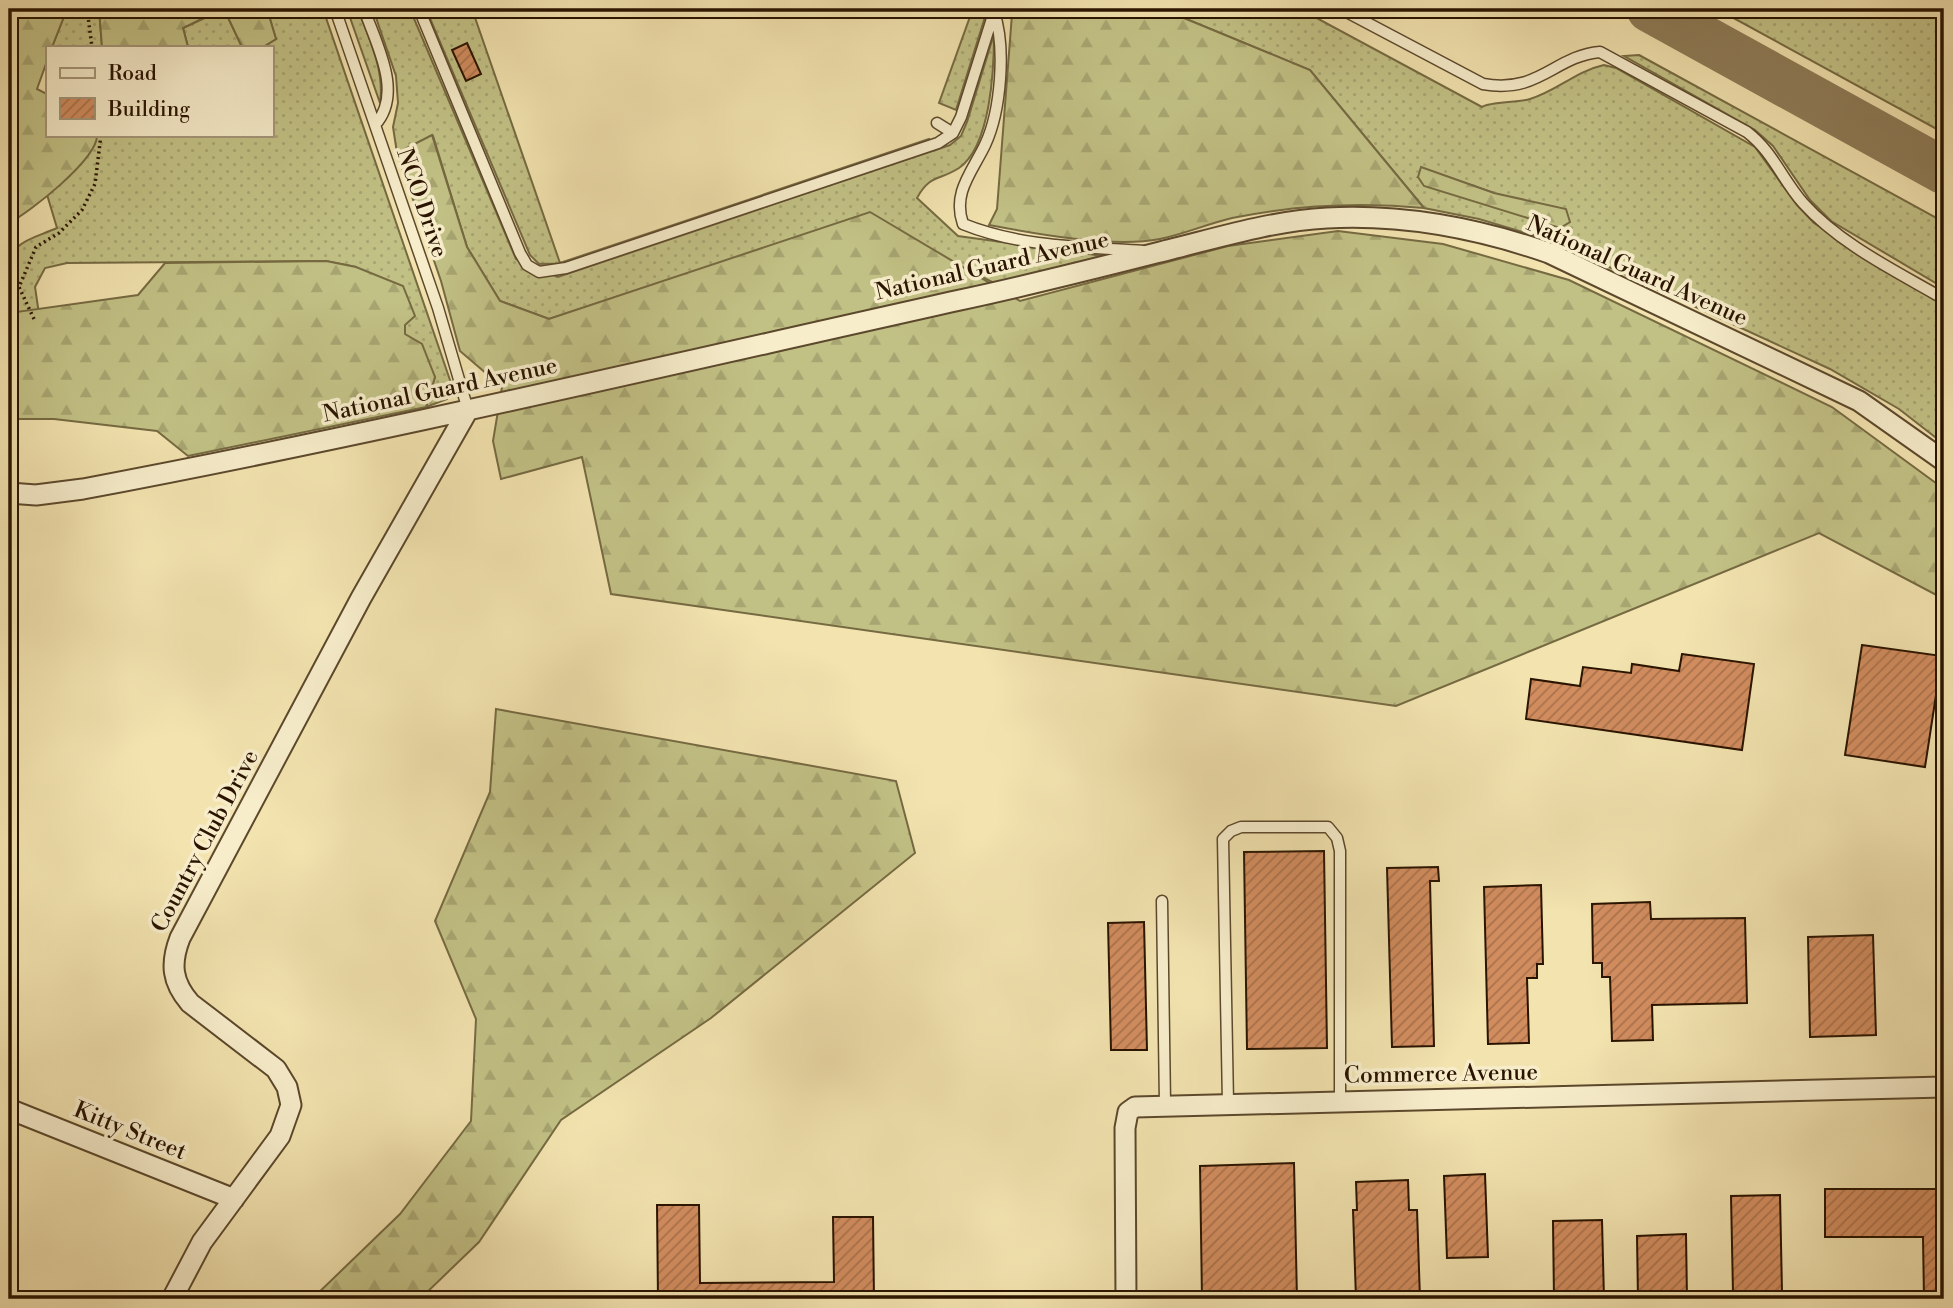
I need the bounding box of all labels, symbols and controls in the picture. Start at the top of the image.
legend [46,46,273,136]
text: Road [108,61,157,87]
text: Building [107,97,190,123]
street label: NCO Drive [390,145,454,261]
street label: National Guard Avenue [1522,210,1752,332]
street label: National Guard Avenue [872,225,1112,307]
street label: National Guard Avenue [320,351,560,429]
street label: Country Club Drive [145,745,265,937]
street label: Commerce Avenue [1344,1058,1538,1090]
street label: Kitty Street [70,1096,190,1166]

